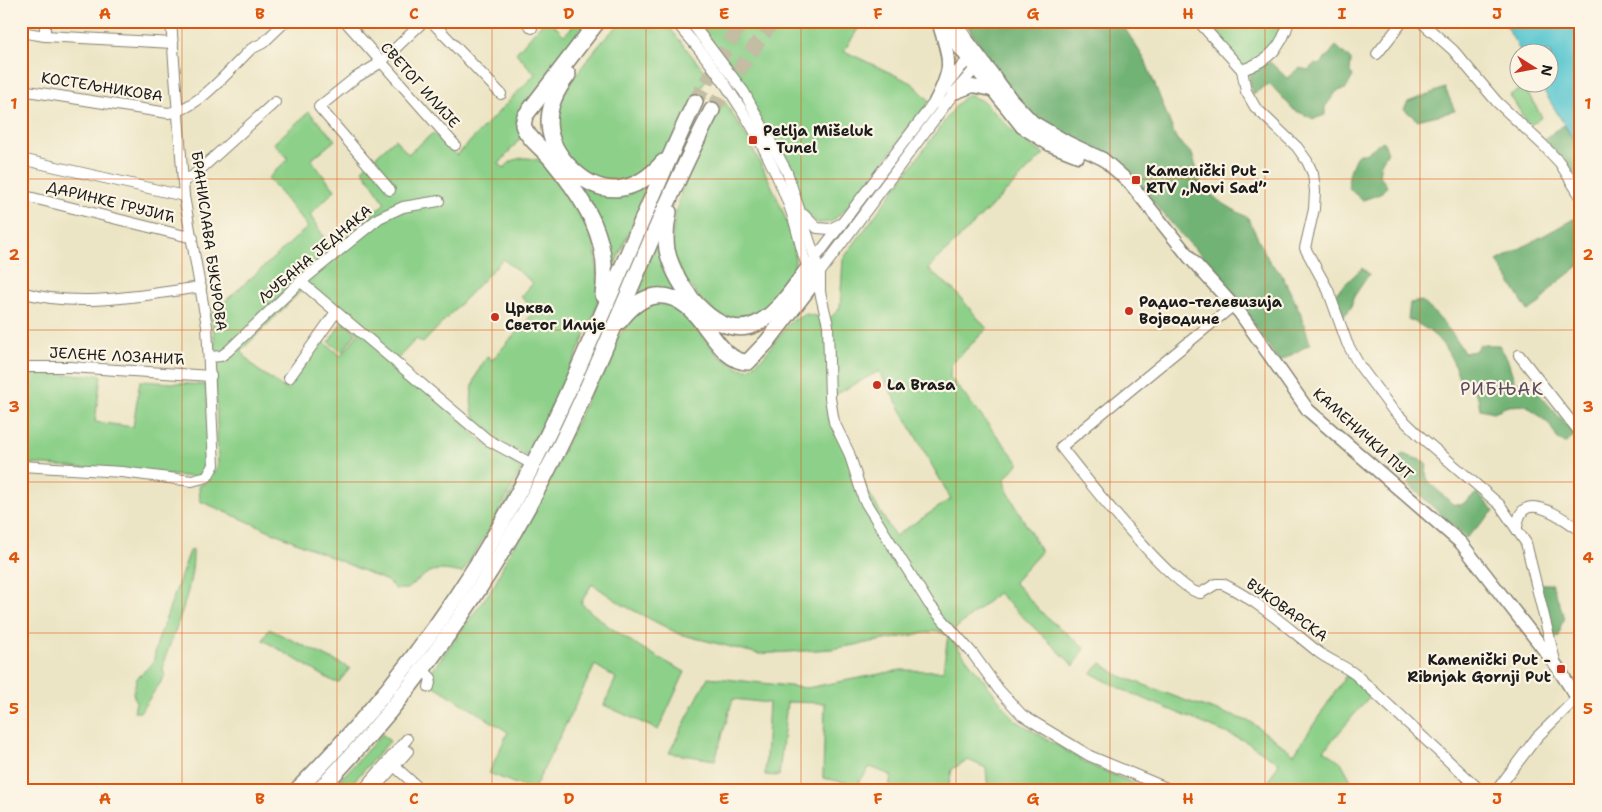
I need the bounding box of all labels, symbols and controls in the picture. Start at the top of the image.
text: A [99,3,111,24]
text: B [255,3,265,24]
text: C [409,3,419,24]
text: D [563,3,575,24]
text: E [719,3,729,24]
text: F [873,3,883,24]
text: G [1027,3,1040,24]
text: H [1182,3,1194,24]
text: I [1338,3,1347,24]
text: J [1492,3,1502,24]
street label: СВЕТОГ ИЛИЈЕ [376,38,464,132]
north arrow [1510,42,1560,92]
text: N [1537,63,1557,78]
street label: КОСТЕЉНИКОВА [40,67,164,107]
text: 1 [10,93,18,114]
text: 1 [1584,93,1592,114]
place label: Petlja Mišeluk - Tunel [763,121,874,158]
marker: Petlja Mišeluk - Tunel [747,134,759,146]
street label: БРАНИСЛАВА БУКУРОВА [186,150,232,332]
place label: Kamenički Put - RTV „Novi Sad” [1146,161,1270,198]
marker: Kamenički Put - RTV „Novi Sad” [1130,174,1142,186]
street label: ДАРИНКЕ ГРУЈИЋ [45,176,177,228]
street label: ЉУБАНА ЈЕДНАКА [254,200,376,308]
text: 2 [8,244,20,265]
text: 2 [1582,244,1594,265]
place label: Радио-телевизија Војводине [1139,292,1283,329]
place label: Црква Светог Илије [505,298,606,335]
marker: Радио-телевизија Војводине [1123,305,1135,317]
marker: Црква Светог Илије [489,311,501,323]
street label: ЈЕЛЕНЕ ЛОЗАНИЋ [49,342,185,370]
place label: La Brasa [887,375,956,395]
district label: РИБЊАК [1460,377,1544,401]
marker: La Brasa [871,379,883,391]
street label: КАМЕНИЧКИ ПУТ [1309,384,1417,484]
text: 3 [8,396,20,417]
text: 3 [1582,396,1594,417]
text: 4 [8,547,20,568]
text: 4 [1582,547,1594,568]
street label: ВУКОВАРСКА [1242,574,1332,646]
place label: Kamenički Put - Ribnjak Gornji Put [1407,650,1551,687]
marker: Kamenički Put - Ribnjak Gornji Put [1555,663,1567,675]
text: 5 [9,698,19,719]
text: 5 [1583,698,1593,719]
text: A [99,788,111,809]
text: B [255,788,265,809]
text: C [409,788,419,809]
text: D [563,788,575,809]
text: E [719,788,729,809]
text: F [873,788,883,809]
text: G [1027,788,1040,809]
text: H [1182,788,1194,809]
text: I [1338,788,1347,809]
text: J [1492,788,1502,809]

